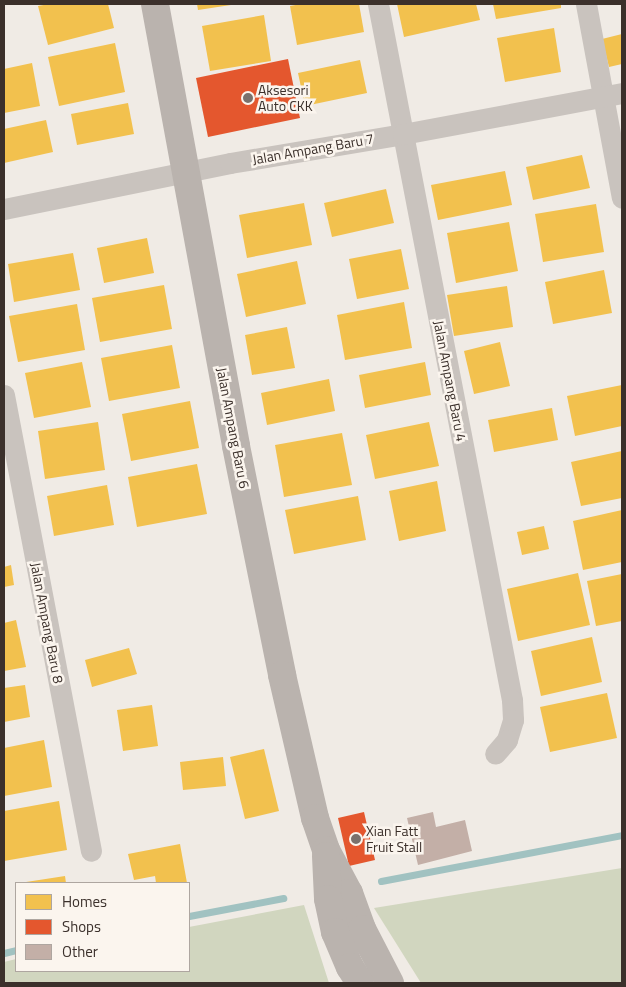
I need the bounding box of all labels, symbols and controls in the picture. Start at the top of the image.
place label: Aksesori Auto CKK [258,82,313,114]
marker: Aksesori Auto CKK [242,92,254,104]
street label: Jalan Ampang Baru 7 [251,130,375,168]
street label: Jalan Ampang Baru 4 [430,319,470,443]
street label: Jalan Ampang Baru 6 [213,366,253,490]
street label: Jalan Ampang Baru 8 [27,561,67,685]
place label: Xian Fatt Fruit Stall [366,823,422,856]
marker: Xian Fatt Fruit Stall [350,833,362,845]
legend [15,882,190,972]
text: Homes [62,890,107,913]
text: Shops [62,915,101,938]
text: Other [62,940,98,963]

